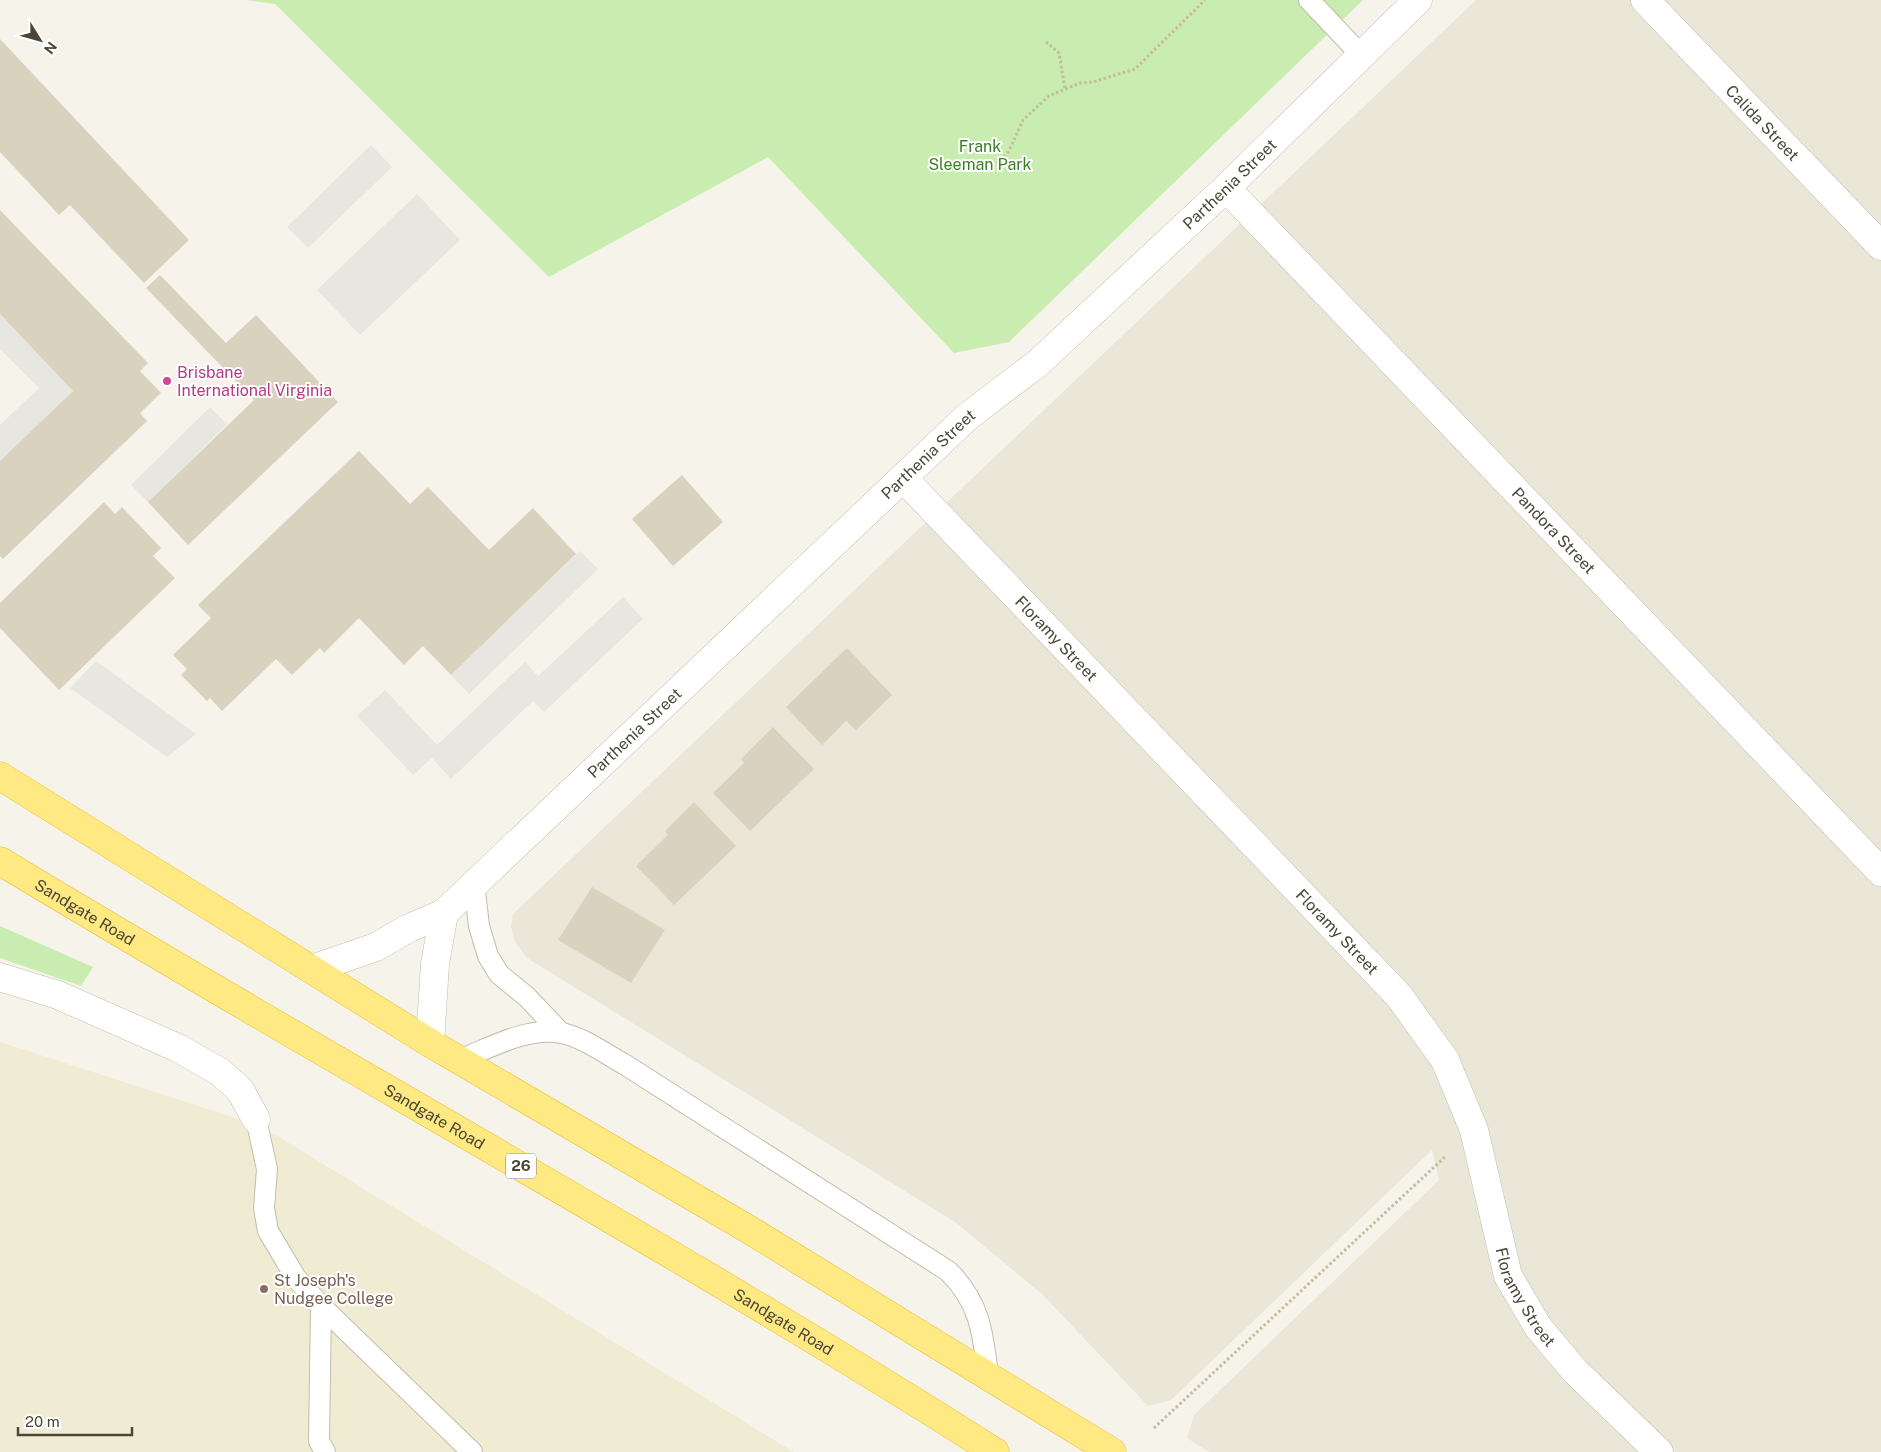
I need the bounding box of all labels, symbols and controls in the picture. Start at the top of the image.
north arrow [15,15,65,65]
text: N [41,39,60,57]
street label: Calida Street [1722,81,1803,165]
street label: Parthenia Street [1179,135,1280,233]
park label: Frank Sleeman Park [928,137,1032,174]
place label: Brisbane International Virginia [177,363,332,400]
marker: Brisbane International Virginia [161,375,173,387]
street label: Parthenia Street [878,405,979,503]
street label: Pandora Street [1508,484,1599,578]
street label: Floramy Street [1011,592,1101,685]
street label: Parthenia Street [584,684,685,782]
street label: Sandgate Road [31,875,138,950]
street label: Floramy Street [1292,885,1382,978]
street label: Sandgate Road [380,1080,488,1154]
road number: 26 [506,1154,536,1178]
street label: Floramy Street [1492,1246,1559,1351]
place label: St Joseph's Nudgee College [274,1271,393,1308]
marker: St Joseph's Nudgee College [258,1283,270,1295]
street label: Sandgate Road [730,1285,837,1359]
scale bar [18,1404,131,1436]
text: 20 m [25,1413,60,1430]

